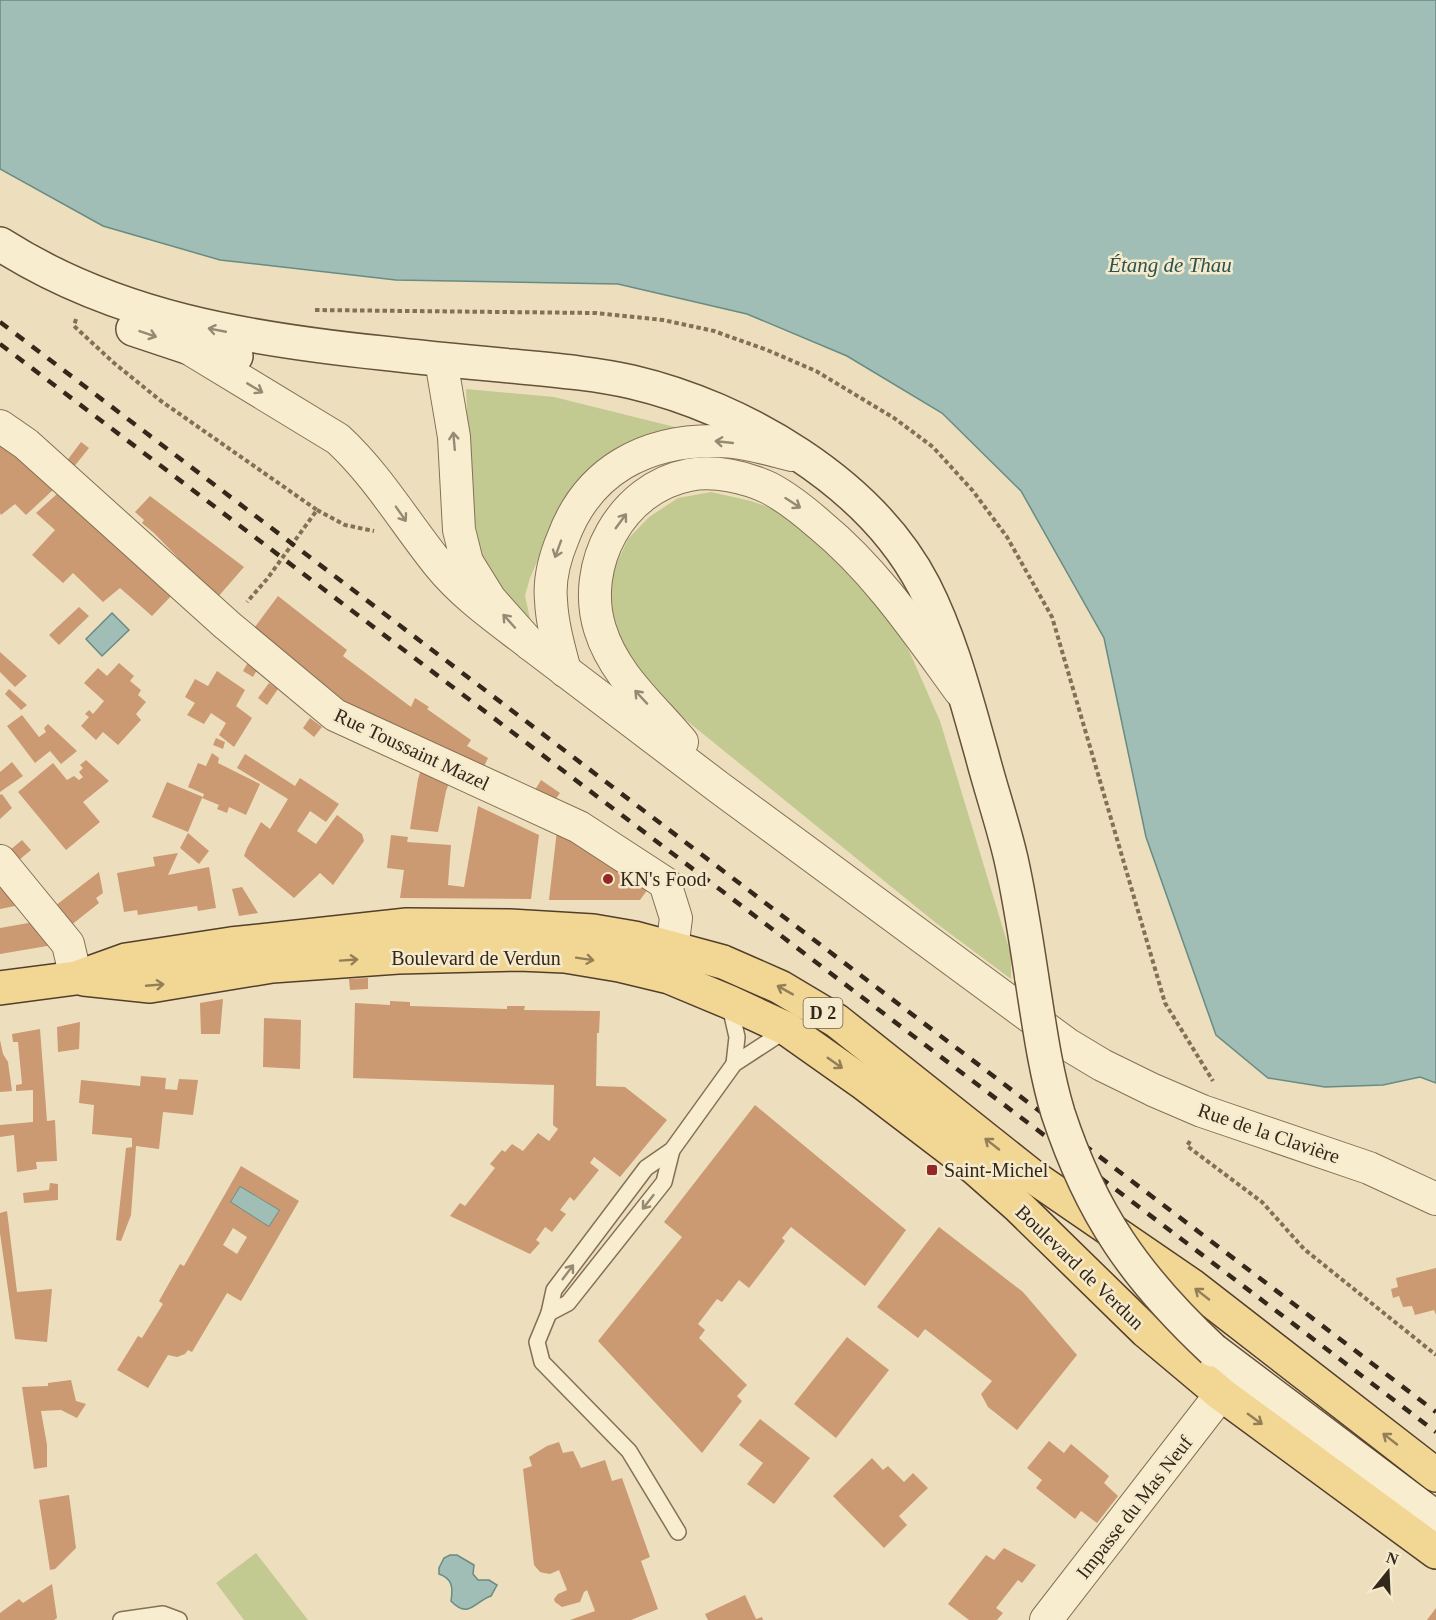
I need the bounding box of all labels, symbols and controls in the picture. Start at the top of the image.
water label: Étang de Thau [1107,253,1232,277]
one-way arrow [208,324,227,335]
one-way arrow [138,330,157,341]
one-way arrow [246,382,263,394]
one-way arrow [448,432,459,452]
one-way arrow [715,436,735,447]
one-way arrow [784,498,801,510]
one-way arrow [395,505,407,521]
one-way arrow [614,513,627,529]
one-way arrow [552,540,563,558]
one-way arrow [502,614,516,629]
one-way arrow [634,690,648,705]
street label: Rue Toussaint Mazel [331,703,493,795]
place label: KN's Food [620,868,706,890]
marker: KN's Food [601,872,615,886]
street label: Boulevard de Verdun [391,947,561,969]
one-way arrow [575,954,594,965]
one-way arrow [338,955,358,966]
one-way arrow [145,979,165,990]
one-way arrow [777,984,794,996]
road number: D 2 [804,998,842,1028]
one-way arrow [827,1057,843,1069]
street label: Rue de la Clavière [1195,1098,1343,1168]
one-way arrow [984,1138,1000,1151]
place label: Saint-Michel [944,1159,1049,1181]
marker: Saint-Michel [925,1163,939,1177]
one-way arrow [642,1194,655,1210]
street label: Boulevard de Verdun [1011,1200,1149,1334]
one-way arrow [561,1264,574,1280]
one-way arrow [1195,1287,1211,1300]
one-way arrow [1247,1413,1263,1425]
street label: Impasse du Mas Neuf [1071,1431,1198,1583]
one-way arrow [1382,1432,1398,1445]
north arrow [1358,1542,1418,1602]
text: N [1384,1548,1401,1568]

